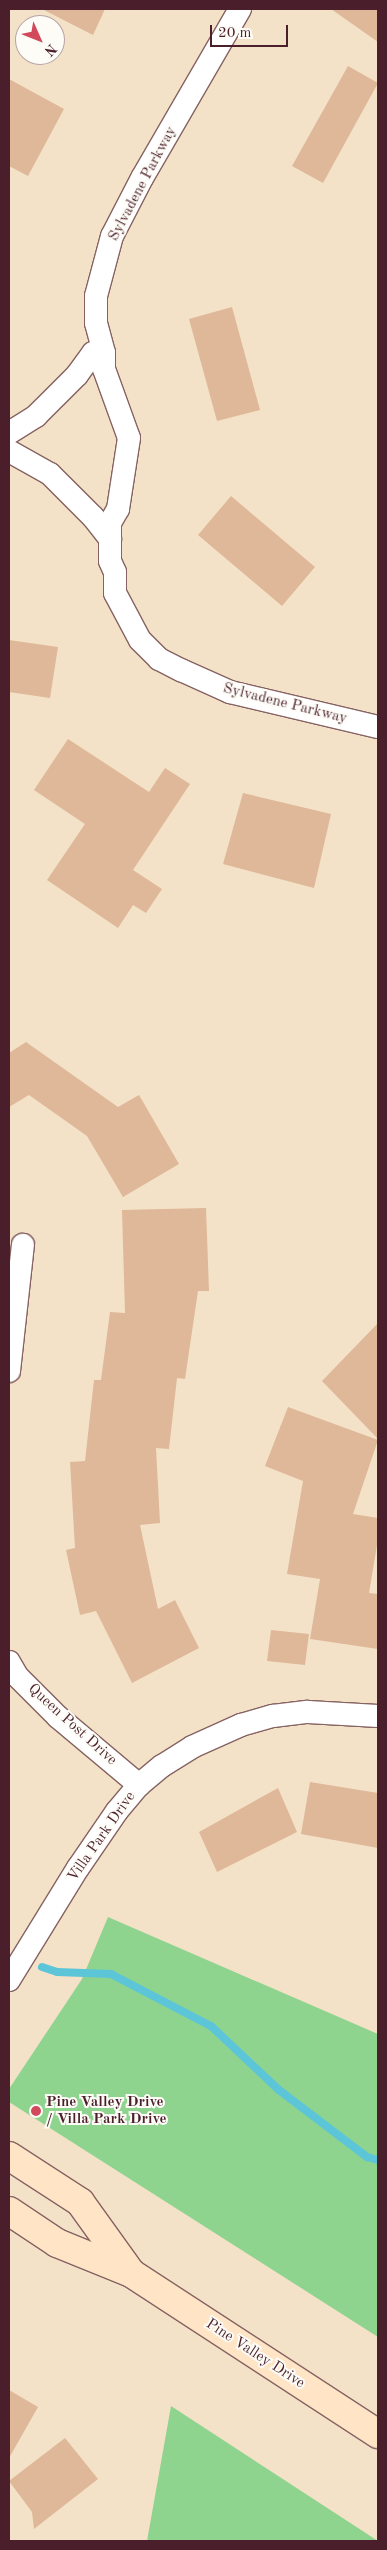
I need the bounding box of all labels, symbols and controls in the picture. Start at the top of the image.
north arrow [15,15,65,65]
scale bar [212,15,290,47]
text: 20 m [218,26,252,41]
text: N [41,41,59,58]
street label: Sylvadene Parkway [105,124,181,244]
street label: Sylvadene Parkway [221,680,349,728]
street label: Queen Post Drive [24,1680,120,1770]
street label: Villa Park Drive [64,1789,140,1885]
place label: Pine Valley Drive / Villa Park Drive [46,2093,167,2128]
marker: Pine Valley Drive / Villa Park Drive [30,2105,42,2117]
street label: Pine Valley Drive [202,2315,308,2393]

